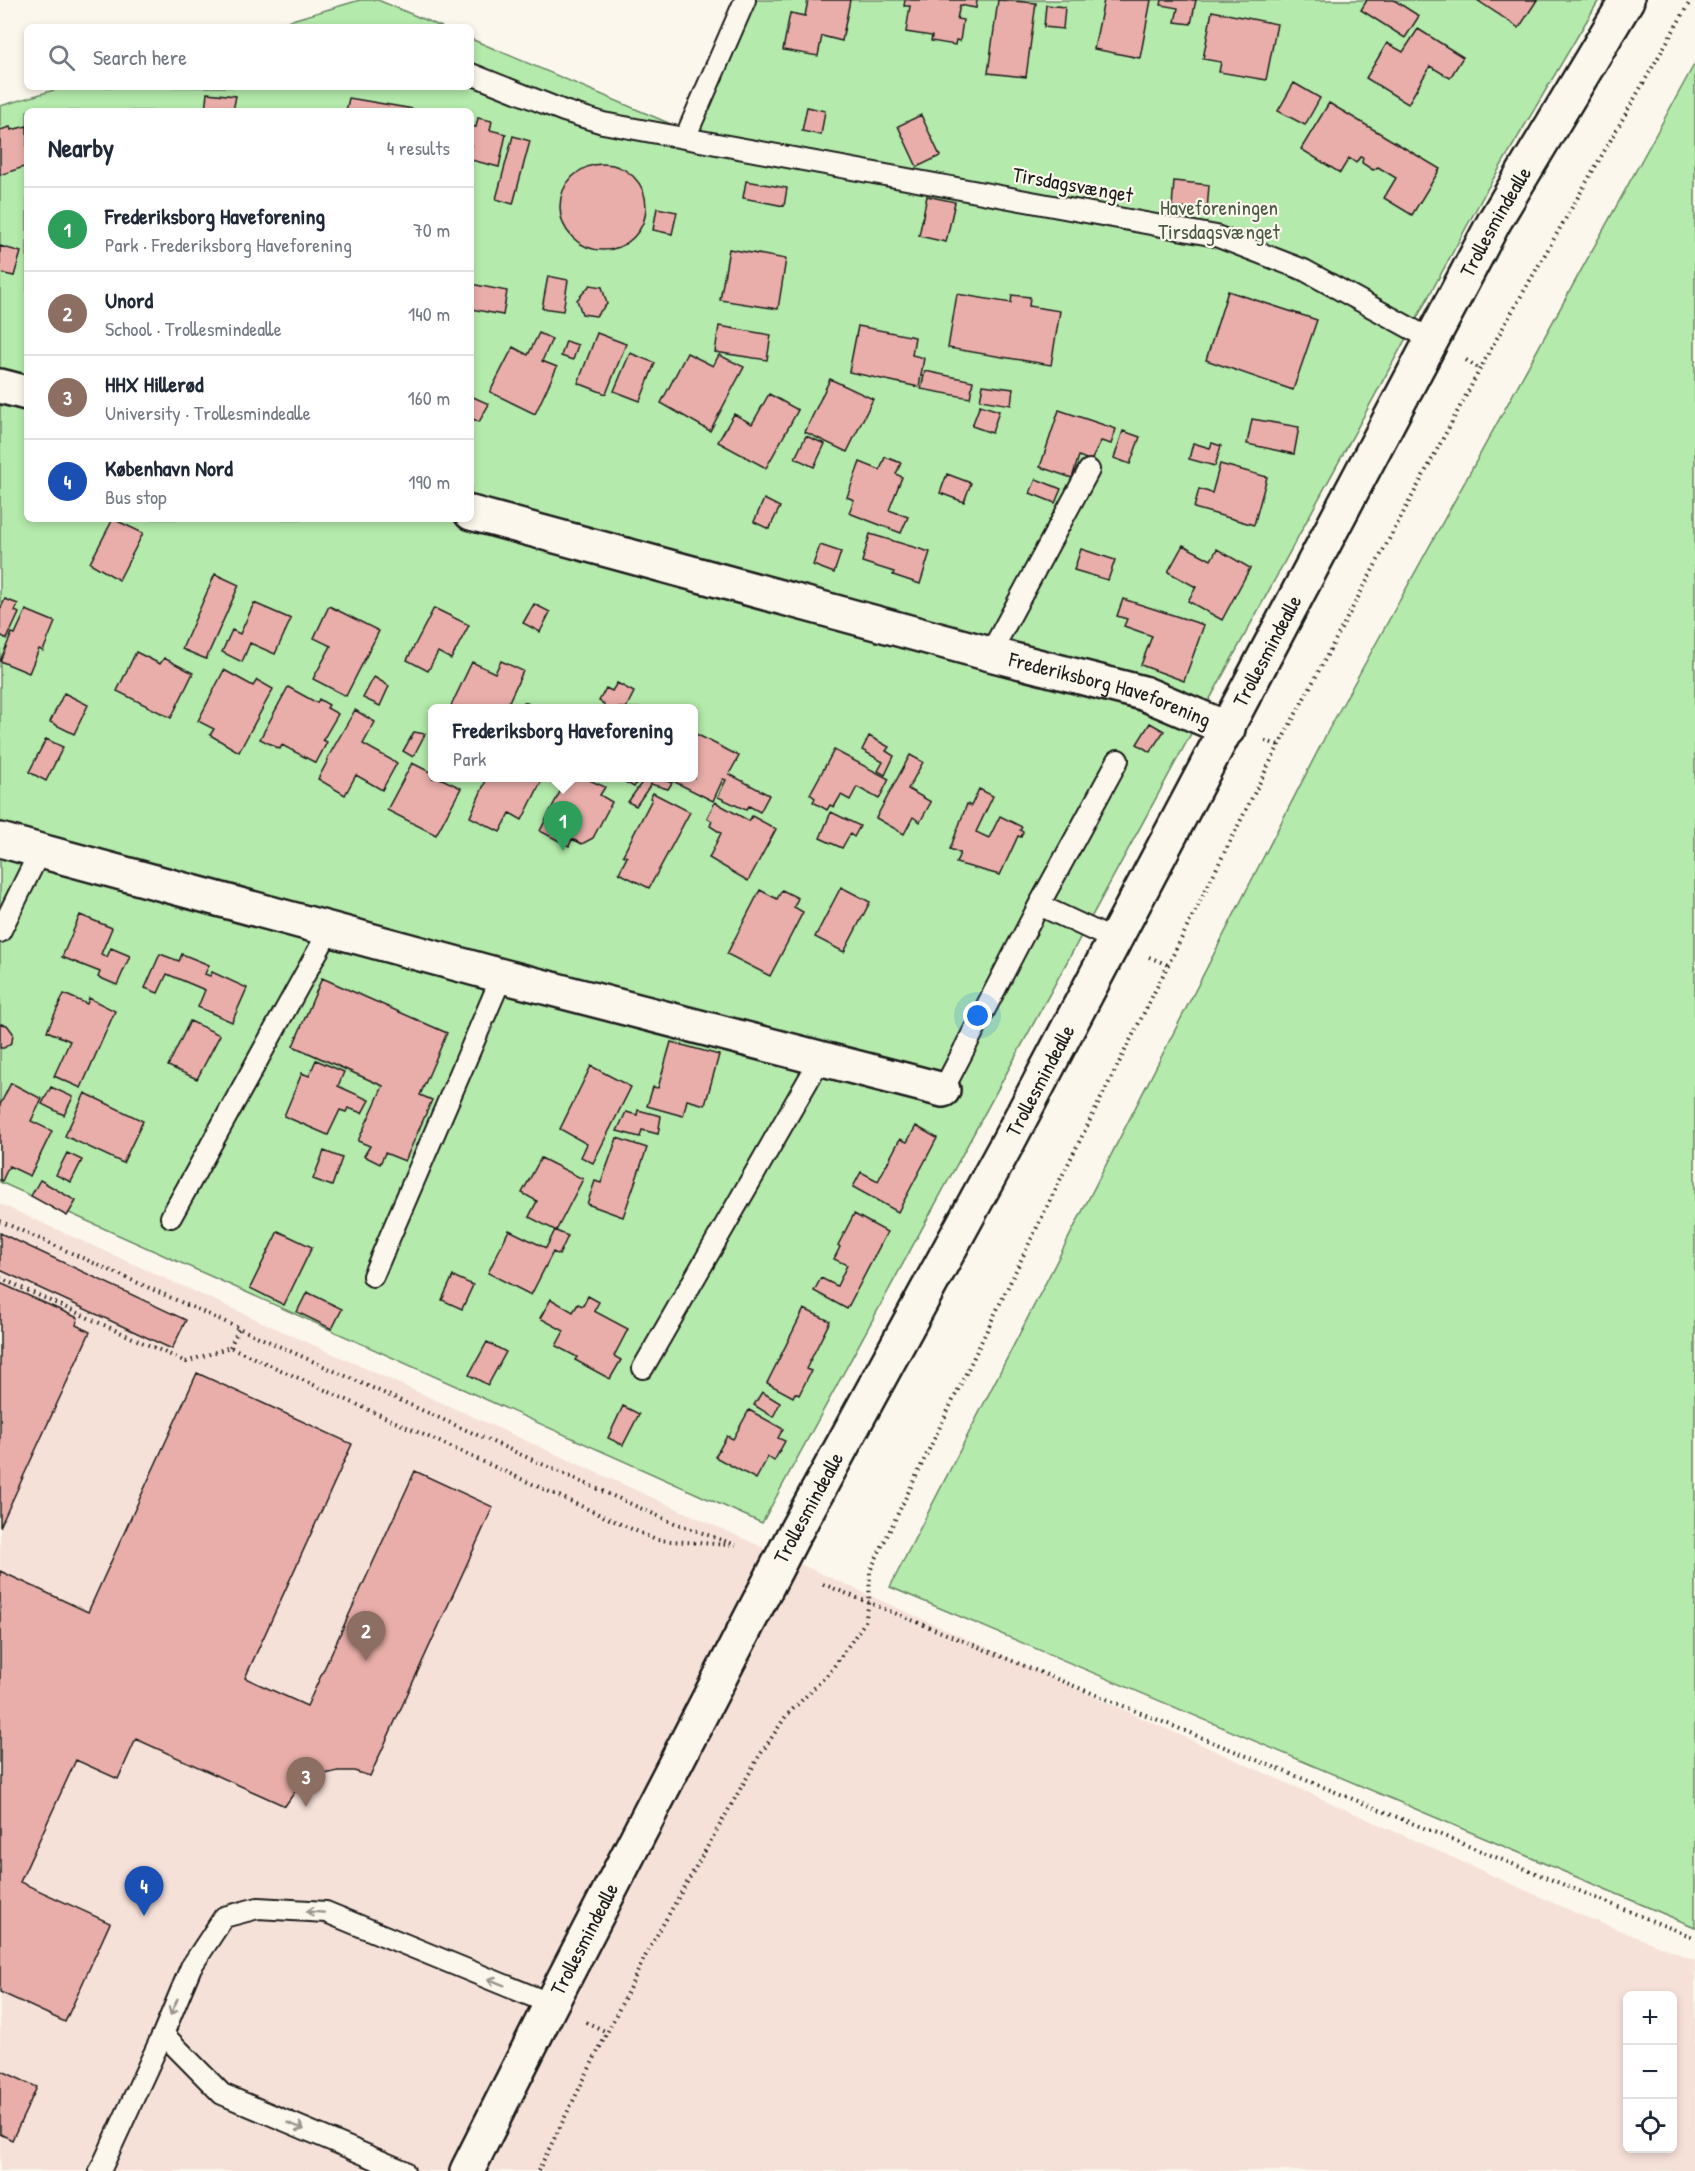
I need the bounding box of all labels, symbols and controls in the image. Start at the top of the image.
search box [24,24,474,90]
icon: search [45,41,78,74]
text: Search here [93,42,187,72]
text: Nearby [48,130,114,165]
text: 4 results [387,134,450,161]
street label: Tirsdagsvænget [1011,160,1136,209]
street label: Trollesmindealle [1453,161,1538,282]
park label: Haveforeningen Tirsdagsvænget [1158,193,1281,246]
text: Frederiksborg Haveforening [105,201,325,231]
text: 1 [64,216,71,243]
text: 70 m [413,216,450,243]
text: Park · Frederiksborg Haveforening [105,231,352,258]
text: Unord [105,285,153,315]
text: 2 [63,300,72,327]
text: 140 m [408,300,450,327]
text: School · Trollesmindealle [105,315,282,342]
text: HHX Hillerød [105,369,204,399]
text: 3 [63,384,72,411]
text: 160 m [408,384,450,411]
text: University · Trollesmindealle [105,399,311,426]
text: København Nord [105,453,233,483]
text: 4 [64,468,71,495]
text: 190 m [408,468,450,495]
text: Bus stop [105,483,167,510]
street label: Trollesmindealle [1226,590,1308,712]
street label: Frederiksborg Haveforening [1005,644,1216,734]
popup [428,704,698,782]
text: Frederiksborg Haveforening [453,715,673,745]
text: Park [453,745,486,772]
pin: 1 [544,802,582,851]
your location [963,1001,992,1030]
street label: Trollesmindealle [998,1019,1081,1141]
street label: Trollesmindealle [766,1447,850,1568]
pin: 2 [346,1612,386,1661]
pin: 3 [286,1758,326,1807]
pin: 4 [124,1866,164,1916]
street label: Trollesmindealle [543,1878,625,2000]
one-way arrow [306,1906,326,1917]
one-way arrow [488,1976,506,1987]
map controls [1623,1991,1677,2153]
button: + [1623,1991,1677,2045]
one-way arrow [168,1997,180,2015]
button: − [1623,2045,1677,2099]
button: locate [1623,2099,1677,2153]
one-way arrow [287,2120,305,2132]

